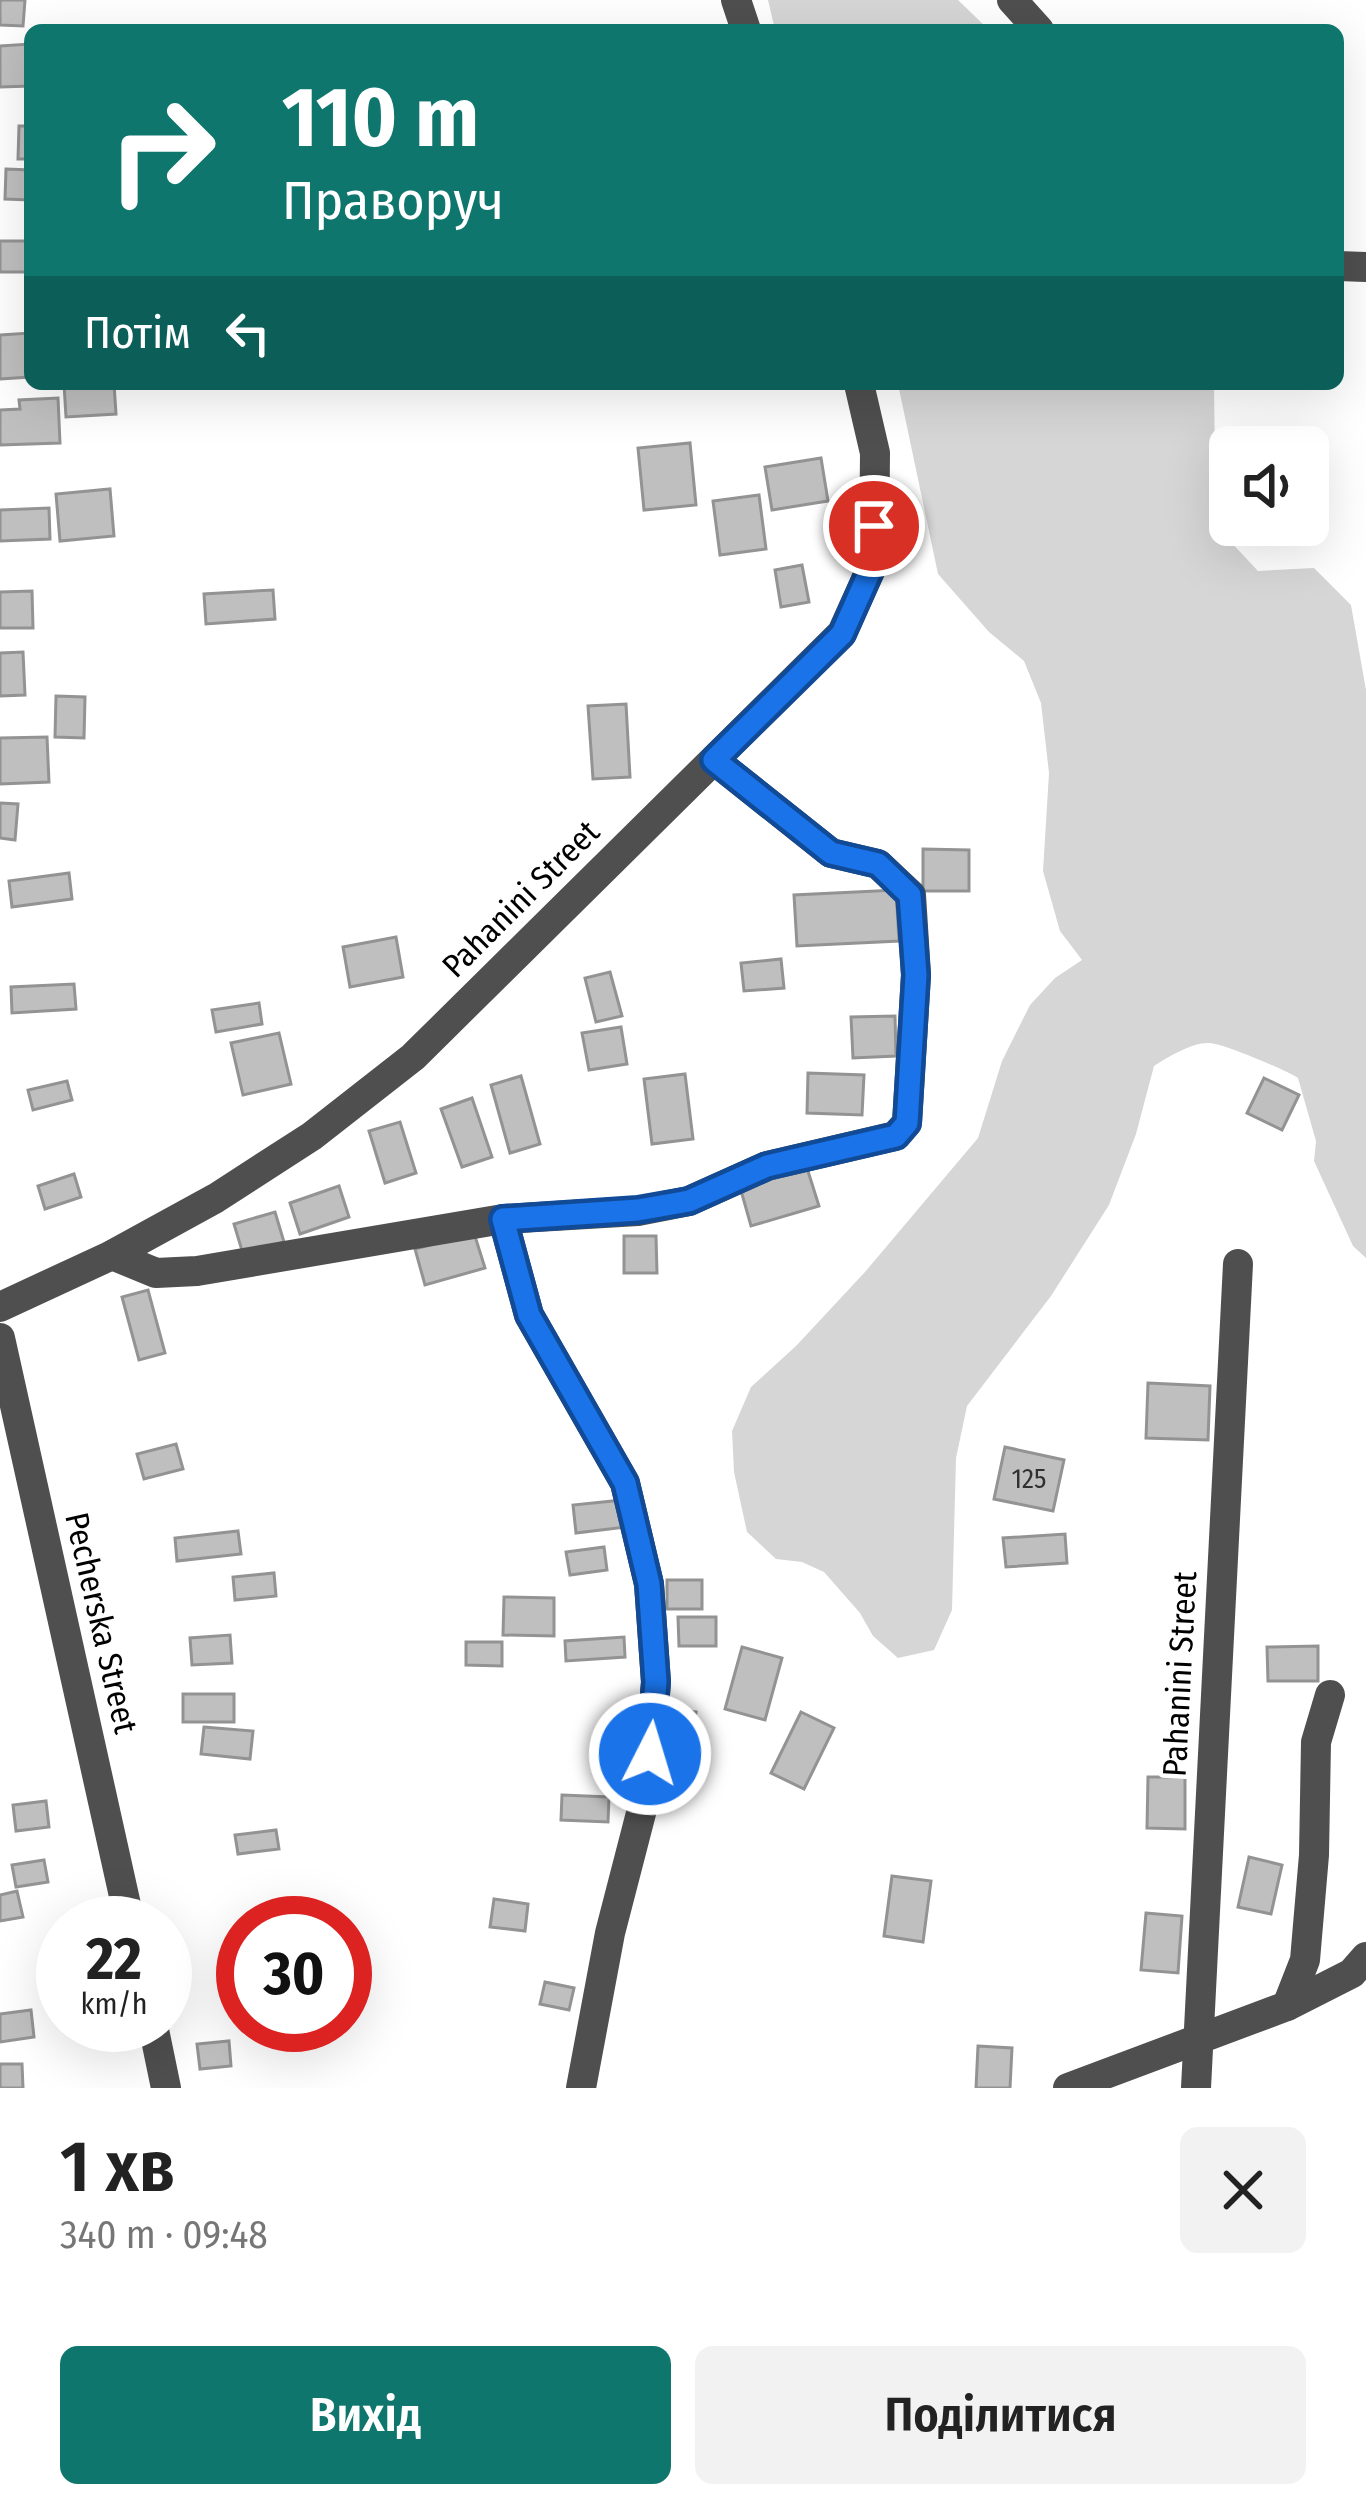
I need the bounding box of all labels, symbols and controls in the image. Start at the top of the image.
text: 110 m [282,67,479,168]
icon: right [84,72,240,228]
text: Праворуч [282,169,504,233]
icon: left [215,300,281,366]
text: Потім [84,306,191,360]
map controls [1209,426,1329,546]
button: sound [1209,426,1329,546]
pin [823,475,925,577]
icon: arrive [841,493,907,559]
street label: Pahanini Street [434,812,608,986]
house number: 125 [1012,1463,1046,1495]
street label: Pecherska Street [56,1509,146,1738]
street label: Pahanini Street [1155,1570,1205,1778]
position arrow [587,1691,713,1817]
speed limit sign: 30 [216,1896,372,2052]
text: 22 [86,1923,142,1995]
text: km/h [81,1986,147,2022]
text: 1 хв [60,2124,175,2210]
button: close [1180,2127,1306,2253]
text: 340 m · 09:48 [60,2212,268,2258]
button: Вихід [60,2346,671,2484]
button: Поділитися [695,2346,1306,2484]

